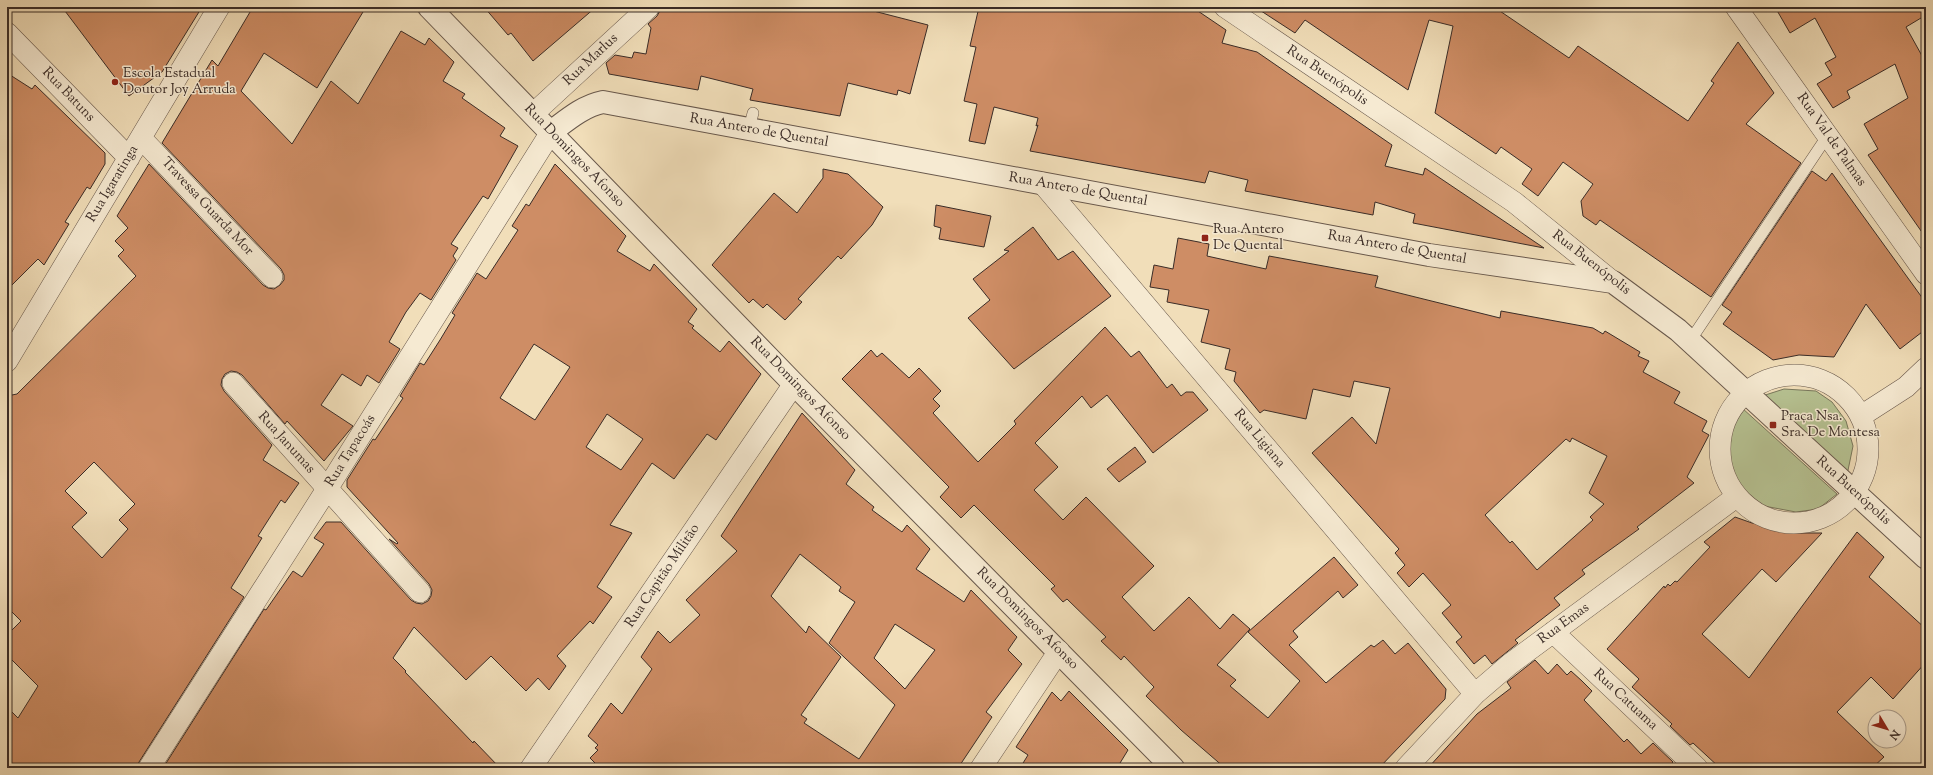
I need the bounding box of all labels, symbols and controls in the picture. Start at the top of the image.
street label: Rua Marlus [559,29,623,91]
street label: Rua Buenópolis [1282,41,1372,111]
street label: Rua Batuns [37,63,99,127]
place label: Escola Estadual Doutor Joy Arruda [123,64,236,100]
marker: Escola Estadual Doutor Joy Arruda [110,77,120,87]
street label: Rua Val de Palmas [1791,89,1871,191]
street label: Rua Domingos Afonso [519,100,629,213]
street label: Rua Antero de Quental [688,109,830,153]
street label: Rua Igaratinga [82,141,144,226]
street label: Travessa Guarda Mor [156,153,258,261]
street label: Rua Antero de Quental [1007,168,1149,212]
place label: Rua Antero De Quental [1213,220,1284,256]
street label: Rua Antero de Quental [1326,226,1468,270]
street label: Rua Buenópolis [1547,226,1635,300]
marker: Rua Antero De Quental [1200,233,1210,243]
street label: Rua Domingos Afonso [745,333,855,446]
street label: Rua Ligiana [1228,405,1290,473]
place label: Praça Nsa. Sra. De Montesa [1781,407,1880,443]
street label: Rua Janumas [253,408,319,478]
street label: Rua Tapacoás [321,411,381,491]
marker: Praça Nsa. Sra. De Montesa [1768,420,1778,430]
street label: Rua Buenópolis [1811,452,1895,530]
street label: Rua Capitão Militão [621,520,705,632]
street label: Rua Domingos Afonso [971,563,1083,675]
street label: Rua Emas [1534,599,1594,649]
street label: Rua Catuama [1588,665,1662,736]
north arrow [1867,709,1907,749]
text: N [1885,725,1904,743]

